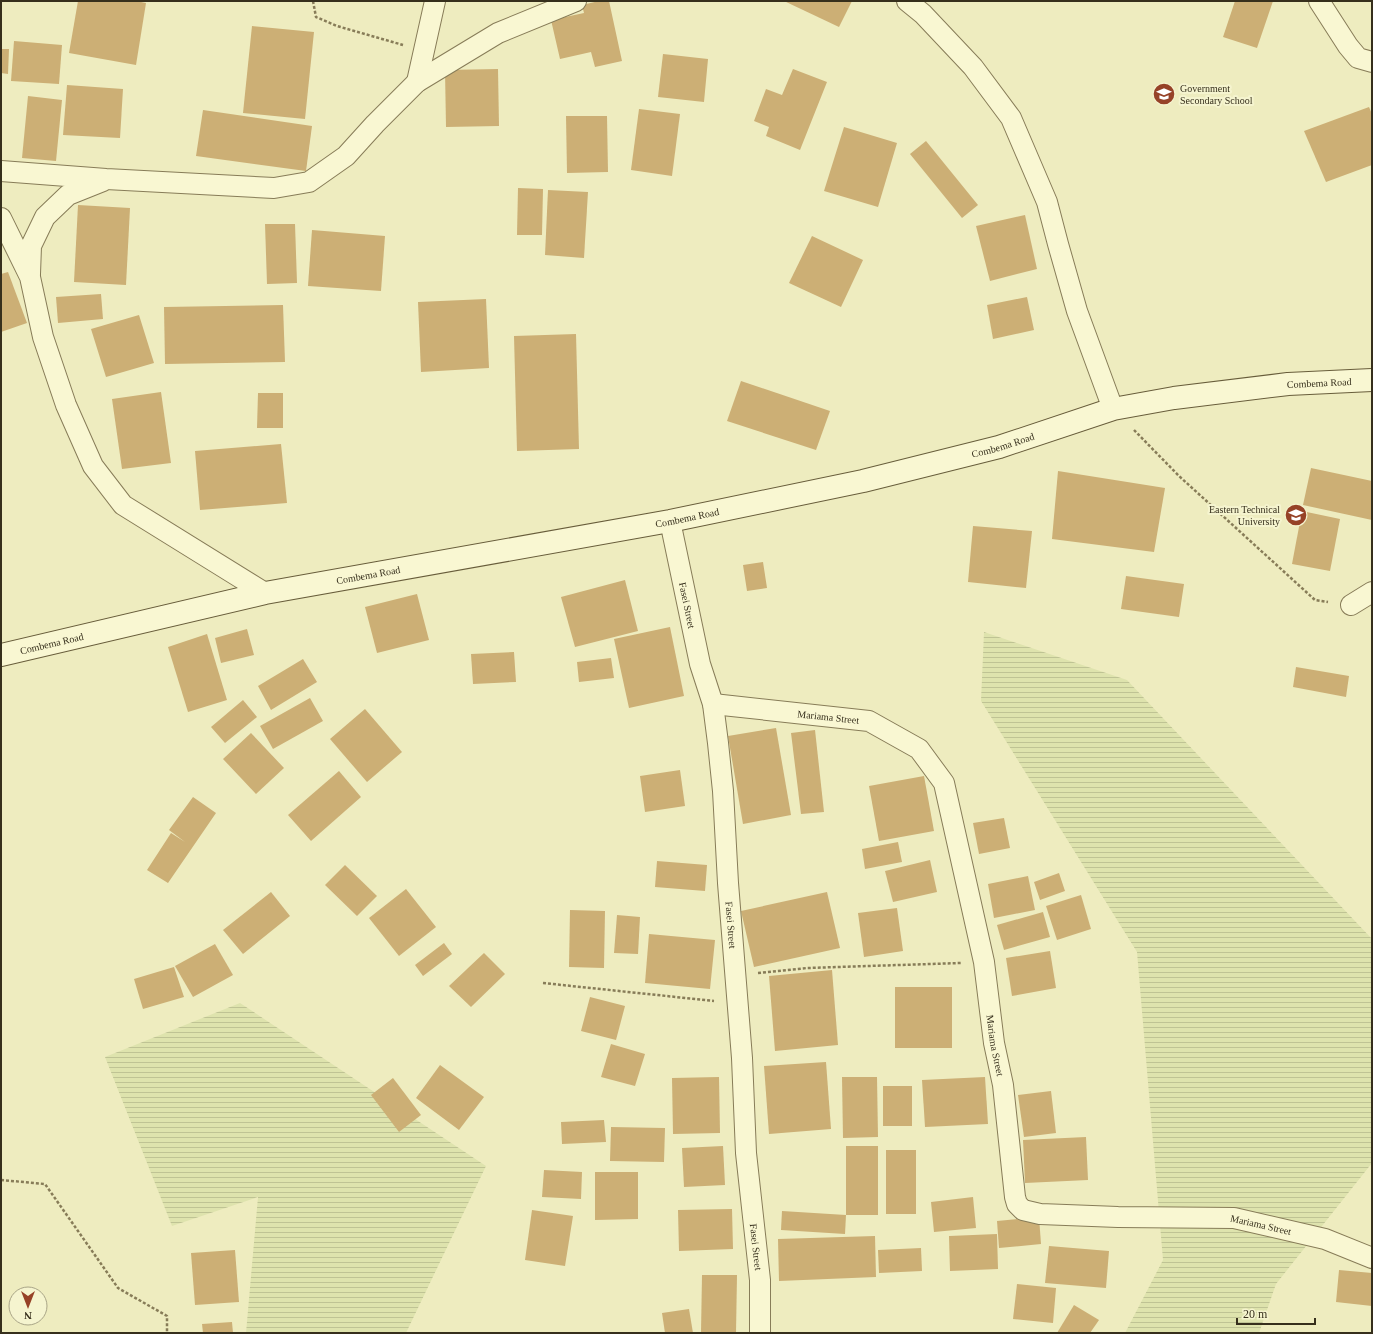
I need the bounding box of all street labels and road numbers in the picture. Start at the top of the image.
street label: Combema Road [1287,376,1352,390]
street label: Combema Road [970,431,1036,460]
street label: Combema Road [654,506,720,530]
street label: Combema Road [335,564,401,586]
street label: Fasei Street [677,581,697,630]
street label: Combema Road [19,631,85,656]
street label: Mariama Street [797,708,860,726]
street label: Fasei Street [724,901,738,949]
street label: Mariama Street [985,1014,1006,1077]
street label: Mariama Street [1229,1212,1293,1237]
street label: Fasei Street [748,1223,764,1271]

